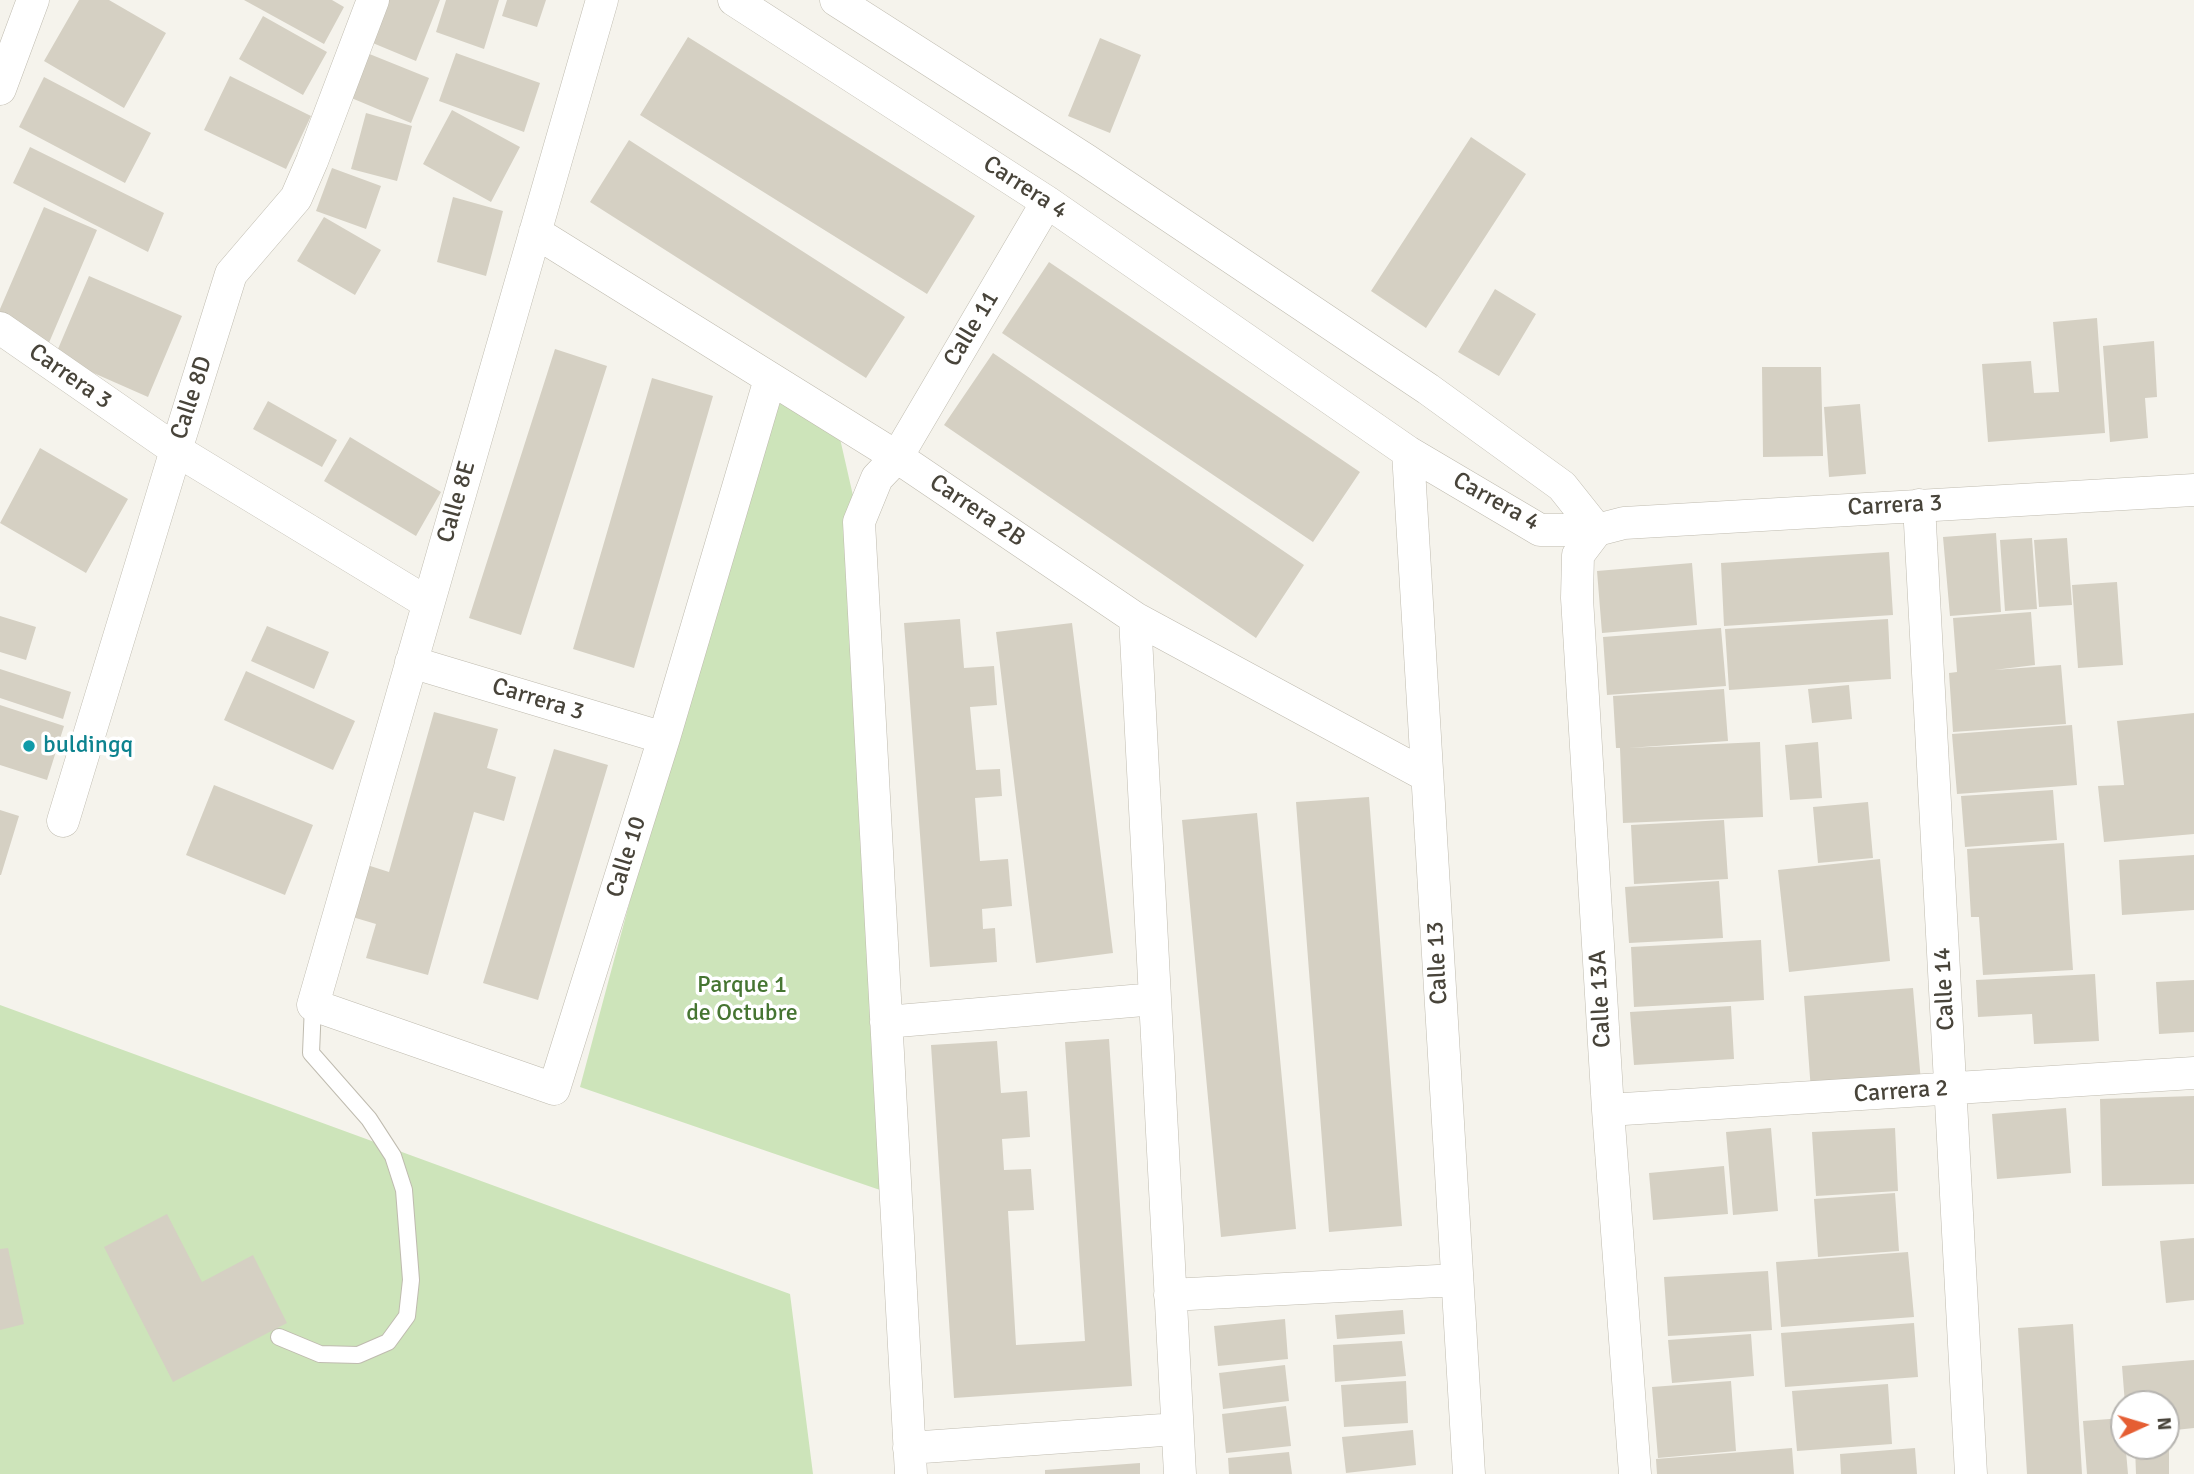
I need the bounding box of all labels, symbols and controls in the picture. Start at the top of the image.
street label: Carrera 4 [977,150,1073,226]
street label: Calle 11 [938,286,1006,372]
street label: Carrera 3 [23,338,117,416]
street label: Calle 8D [165,353,219,443]
street label: Calle 8E [432,458,482,546]
street label: Carrera 4 [1448,466,1544,538]
street label: Carrera 2B [924,469,1030,553]
street label: Carrera 3 [1847,489,1943,523]
street label: Carrera 3 [488,672,588,728]
place label: buldingq [43,732,133,760]
marker: buldingq [21,738,37,754]
street label: Calle 10 [601,813,653,901]
street label: Calle 13 [1421,921,1455,1005]
street label: Calle 14 [1928,947,1962,1031]
street label: Calle 13A [1584,949,1618,1049]
park label: Parque 1 de Octubre [686,972,798,1028]
street label: Carrera 2 [1853,1074,1949,1110]
north arrow [2110,1390,2180,1460]
text: N [2152,1416,2176,1431]

